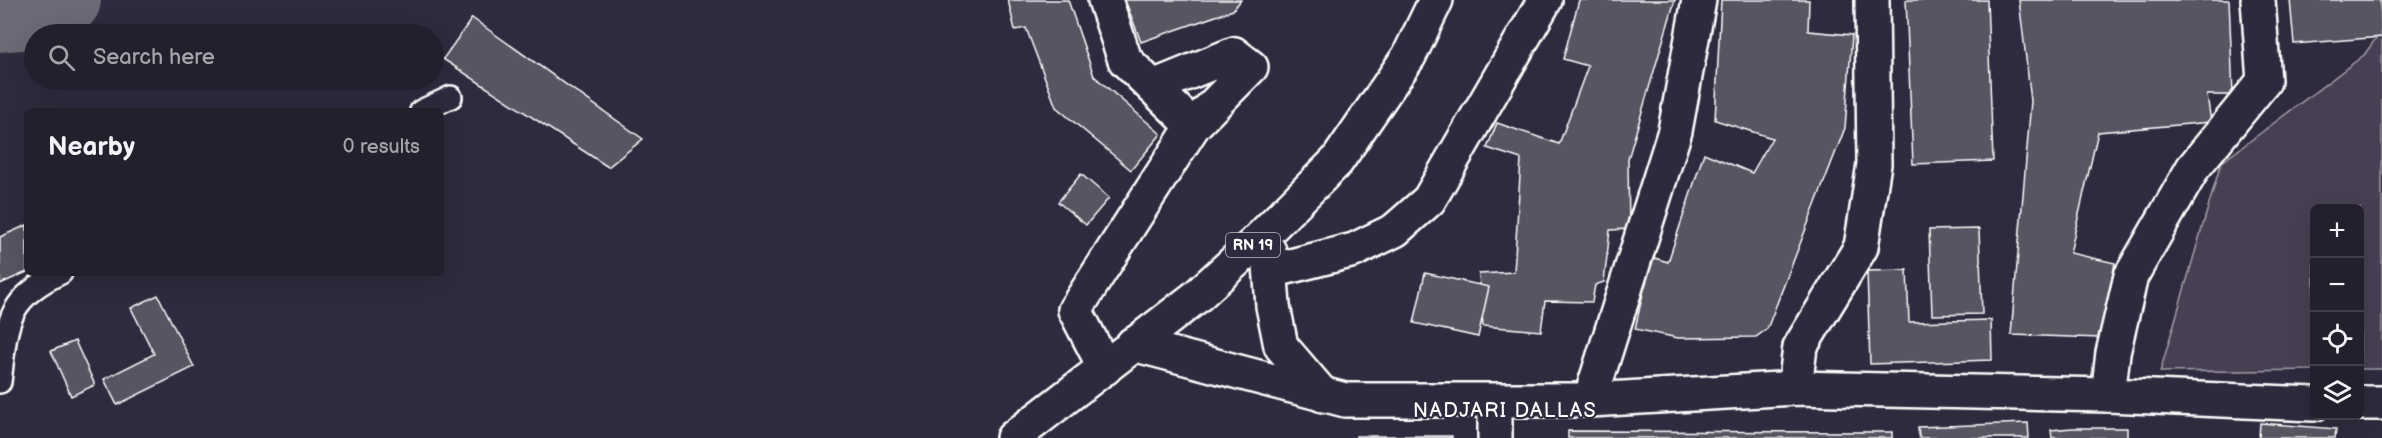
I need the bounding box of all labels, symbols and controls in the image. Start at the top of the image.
search box [24,24,444,90]
icon: search [45,41,78,74]
text: Search here [93,44,215,71]
text: Nearby [48,132,135,163]
text: 0 results [343,135,420,159]
map controls [2310,204,2364,420]
button: + [2310,204,2364,258]
road number: RN 19 [1226,233,1280,257]
button: − [2310,258,2364,312]
button: locate [2310,312,2364,366]
button: layers [2310,366,2364,420]
district label: NADJARI DALLAS [1413,399,1597,423]

